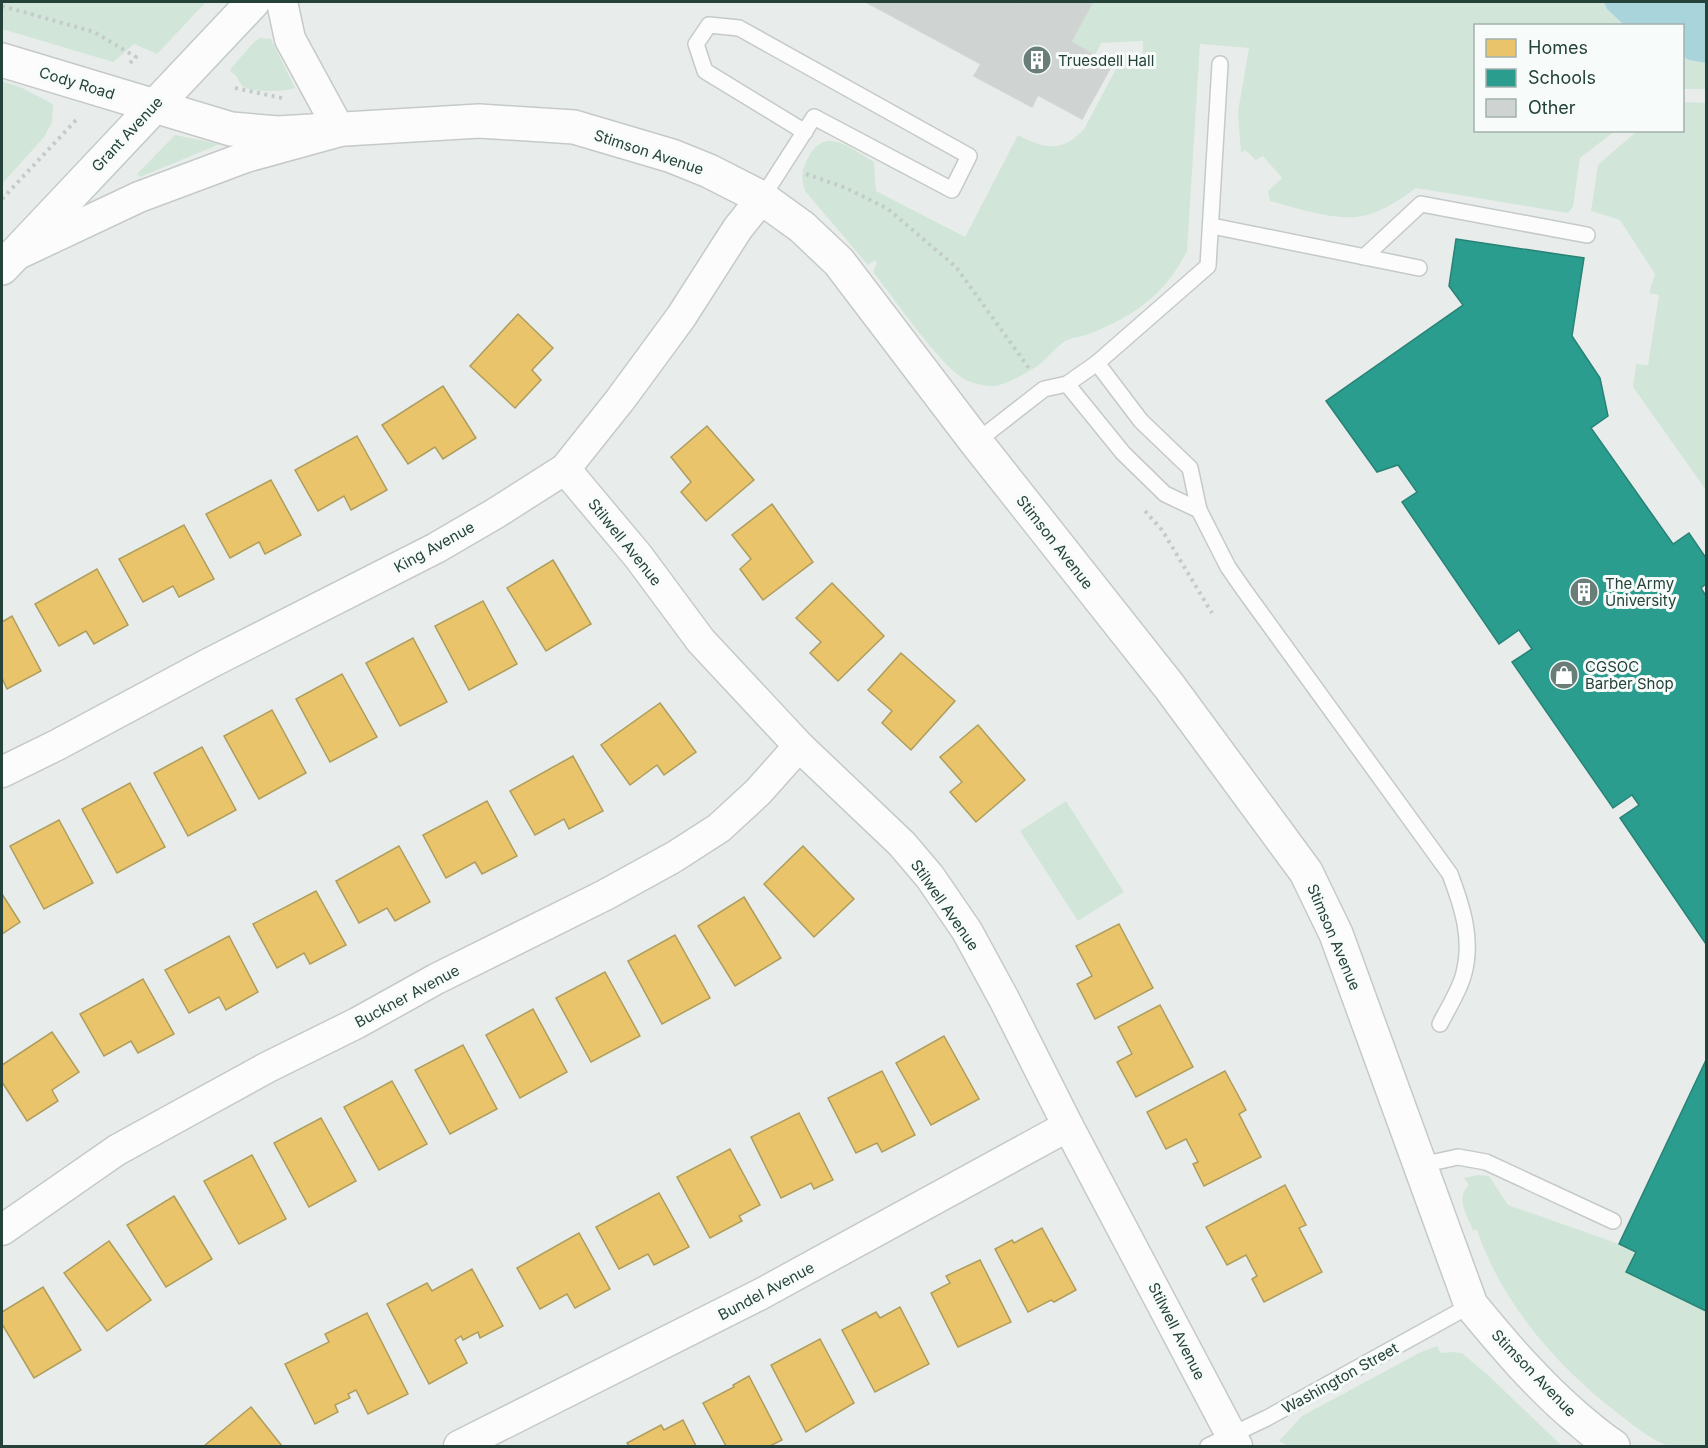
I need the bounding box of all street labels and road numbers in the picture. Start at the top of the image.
street label: Cody Road [37,63,117,103]
street label: Grant Avenue [87,92,167,176]
street label: Stimson Avenue [592,125,706,179]
street label: Stimson Avenue [1012,491,1098,593]
street label: Stilwell Avenue [584,495,666,589]
street label: King Avenue [391,517,477,577]
street label: Stilwell Avenue [907,856,983,954]
street label: Stimson Avenue [1303,881,1365,993]
street label: Buckner Avenue [351,960,463,1032]
street label: Bundel Avenue [715,1258,817,1324]
street label: Stilwell Avenue [1144,1279,1210,1383]
street label: Stimson Avenue [1488,1325,1580,1421]
street label: Washington Street [1279,1338,1402,1418]

